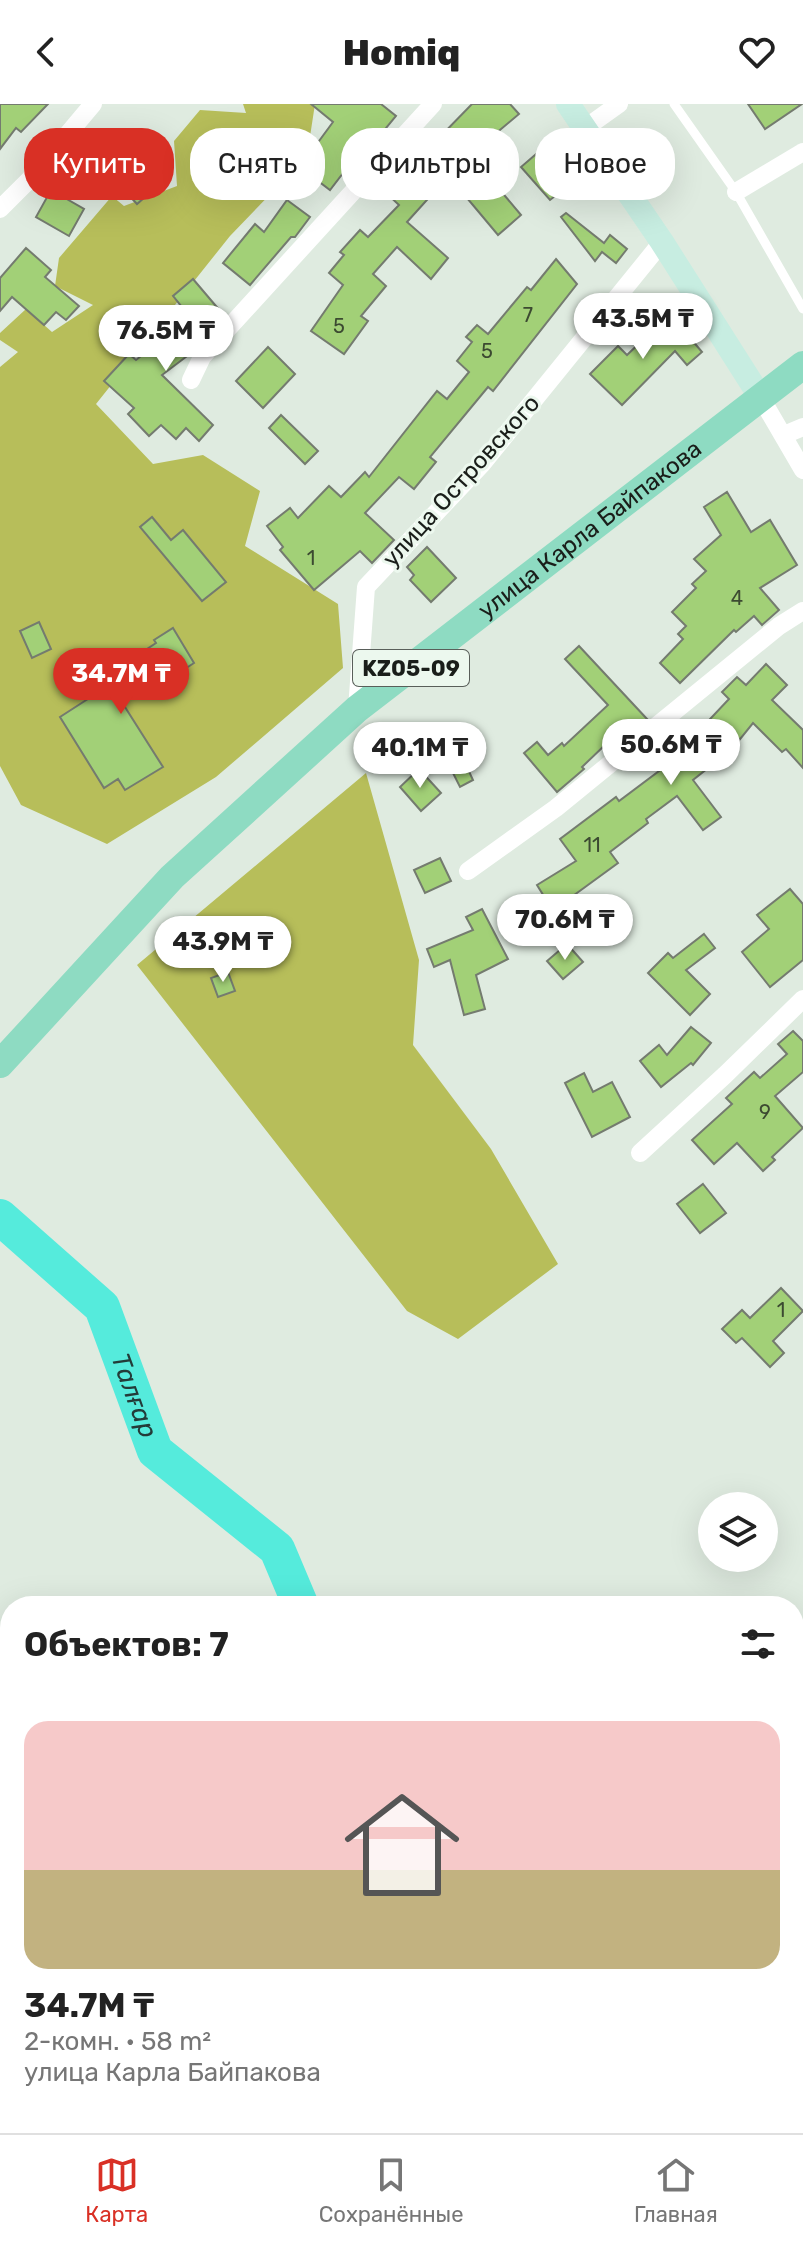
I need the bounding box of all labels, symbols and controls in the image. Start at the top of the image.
icon: back [24,30,68,74]
icon: heart [735,30,779,74]
text: Homiq [343,31,460,74]
chip: Купить [24,128,174,200]
chip: Снять [190,128,325,200]
chip: Фильтры [341,128,519,200]
chip: Новое [535,128,675,200]
pin: 43.5M ₸ [569,293,717,361]
house number: 7 [523,303,533,327]
text: 43.5M ₸ [592,303,694,334]
pin: 76.5M ₸ [92,305,240,373]
house number: 5 [333,314,345,338]
text: 76.5M ₸ [117,315,215,346]
house number: 5 [481,339,493,363]
street label: улица Островского [377,389,545,573]
street label: улица Карла Байпакова [473,435,707,624]
house number: 1 [307,546,315,570]
house number: 4 [731,586,743,610]
pin: 34.7M ₸ [47,648,195,716]
road number: KZ05-09 [353,650,469,686]
text: 34.7M ₸ [71,658,171,689]
pin: 50.6M ₸ [597,719,745,787]
pin: 40.1M ₸ [346,722,494,790]
text: 50.6M ₸ [620,729,722,760]
text: 40.1M ₸ [371,732,469,763]
house number: 11 [583,833,601,857]
pin: 70.6M ₸ [491,894,639,962]
text: 70.6M ₸ [515,904,615,935]
pin: 43.9M ₸ [149,916,297,984]
text: 43.9M ₸ [172,926,274,957]
house number: 9 [759,1100,771,1124]
house number: 1 [777,1298,785,1322]
water label: Талғар [105,1349,164,1442]
map controls [698,1492,778,1572]
button: layers [698,1492,778,1572]
icon: filters [736,1622,780,1666]
text: Объектов: 7 [24,1624,229,1665]
icon: home [330,1773,474,1917]
text: 34.7M ₸ [24,1985,154,2026]
text: 2-комн. · 58 m² [24,2026,211,2057]
text: улица Карла Байпакова [24,2057,321,2088]
tab: Карта [85,2153,148,2228]
tab: Сохранённые [319,2153,463,2228]
tab: Главная [634,2153,718,2228]

